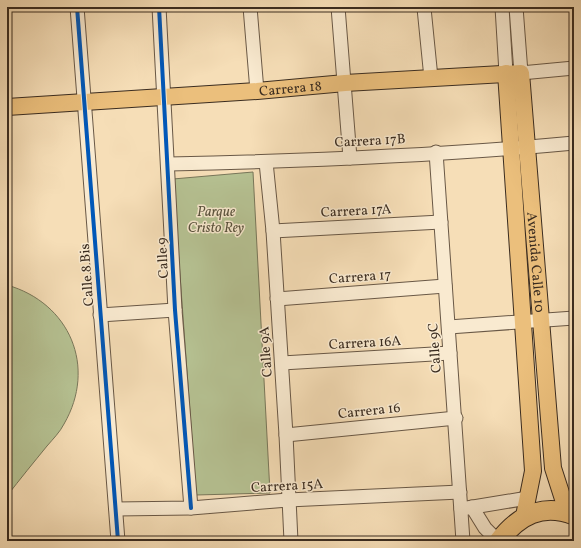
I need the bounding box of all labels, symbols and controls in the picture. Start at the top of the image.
street label: Carrera 18 [258,77,323,102]
street label: Carrera 17B [334,130,406,153]
street label: Carrera 17A [320,200,392,223]
park label: Parque Cristo Rey [188,203,245,238]
street label: Avenida Calle 10 [521,211,548,313]
street label: Calle 9 [153,237,174,279]
street label: Calle 8 Bis [76,243,99,307]
street label: Carrera 17 [328,266,392,289]
street label: Calle 9C [424,322,447,374]
street label: Calle 9A [255,326,278,378]
street label: Carrera 16A [328,332,402,355]
street label: Carrera 16 [337,399,401,424]
street label: Carrera 15A [251,475,324,498]

